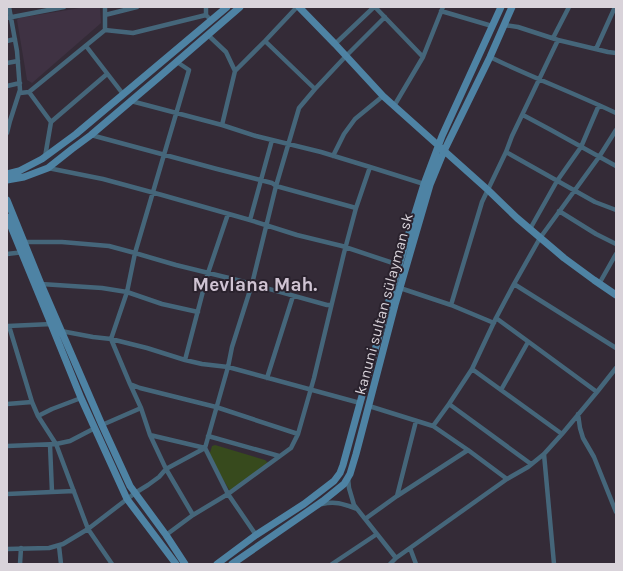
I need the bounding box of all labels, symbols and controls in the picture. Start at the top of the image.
street label: kanuni sultan sülayman sk [351,211,417,397]
district label: Mevlana Mah. [193,274,317,296]

